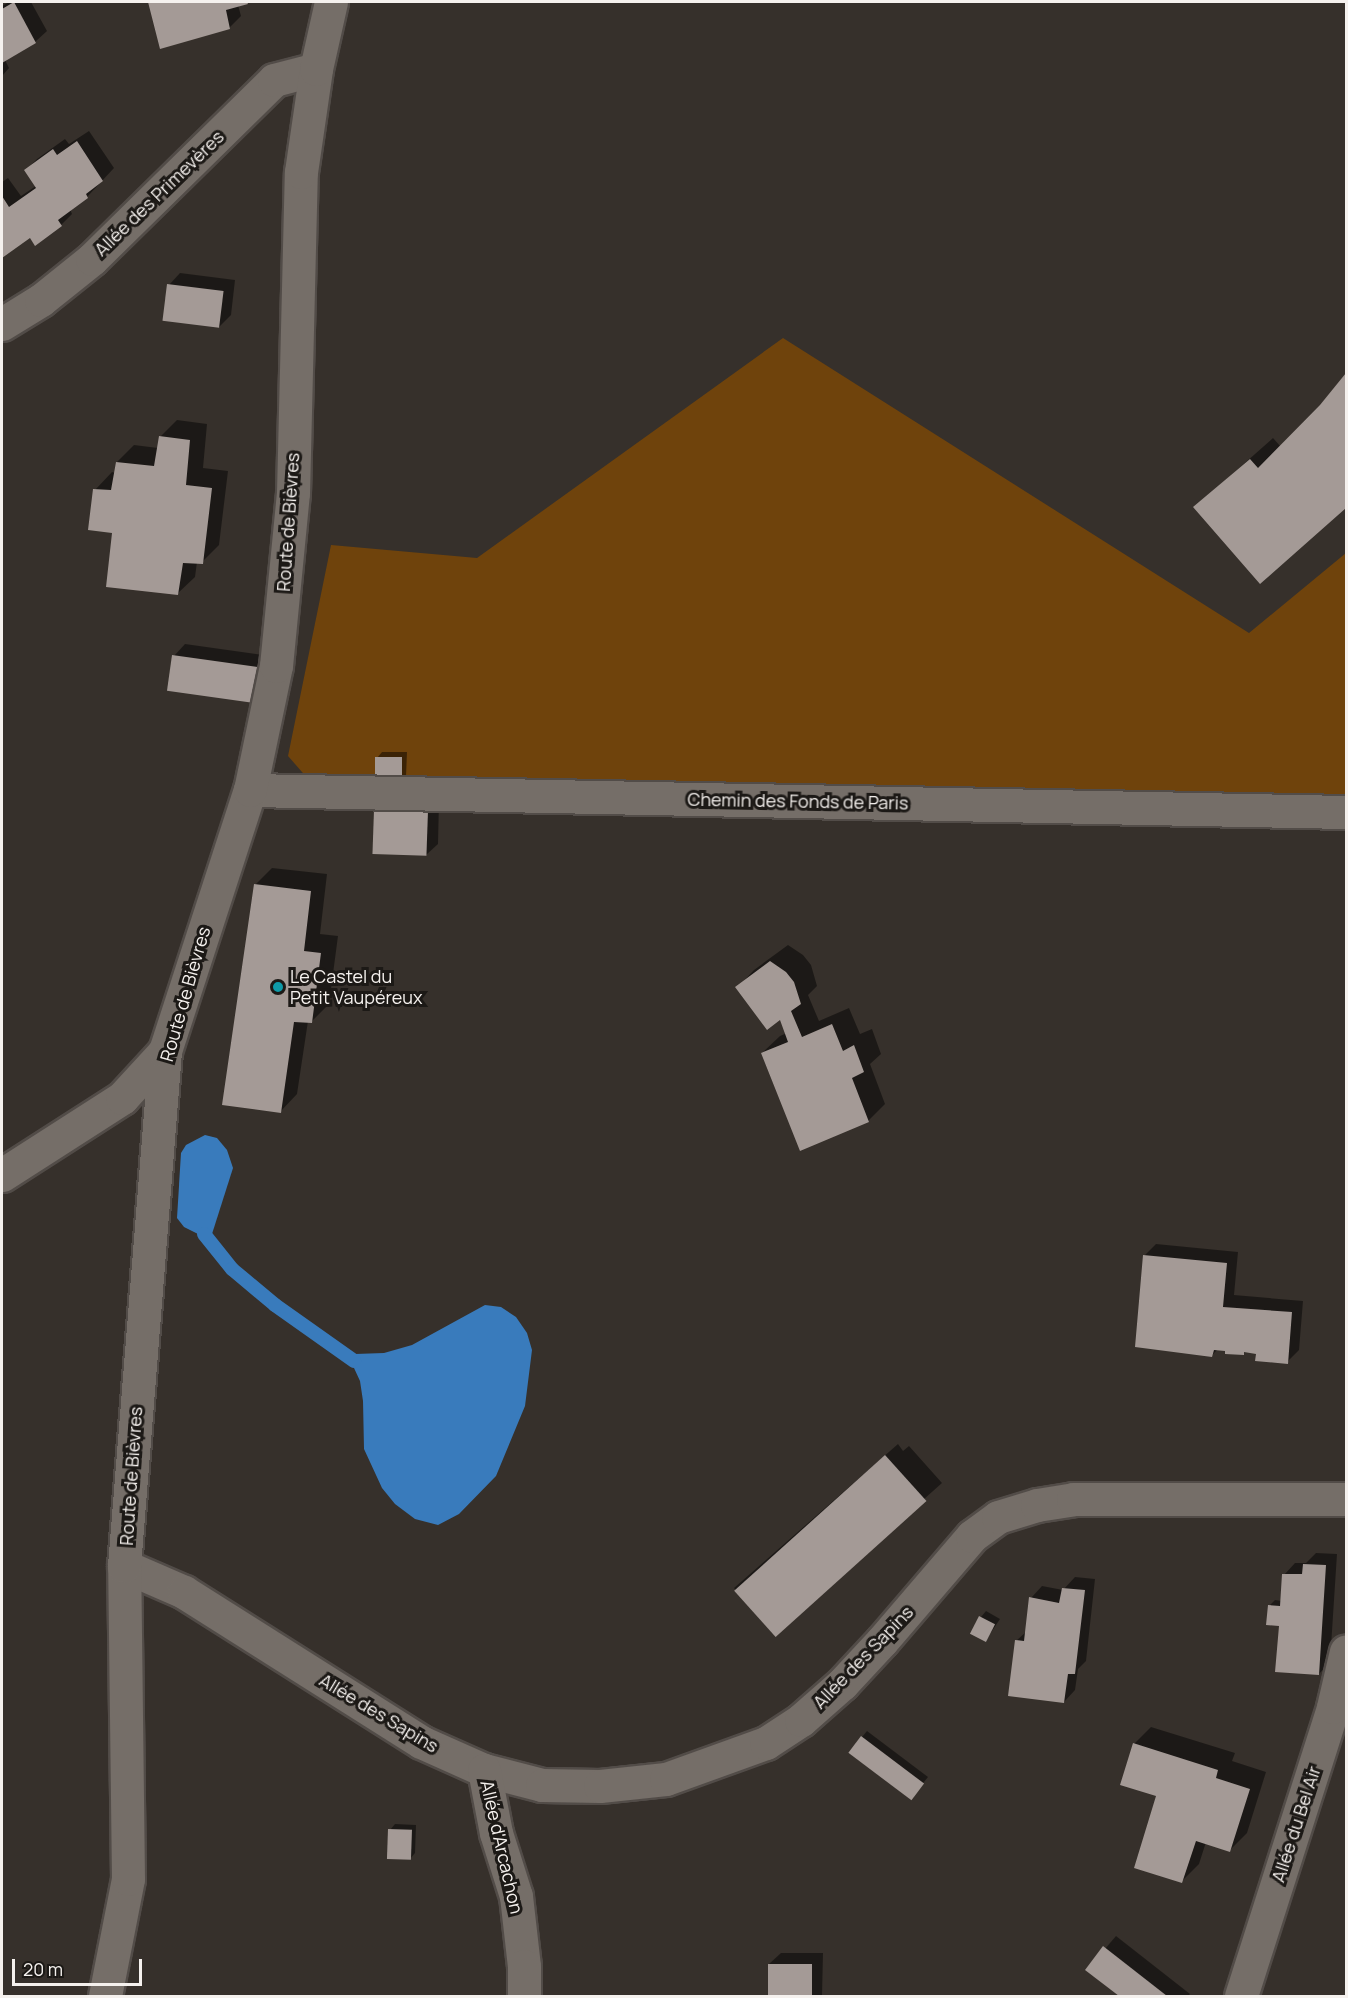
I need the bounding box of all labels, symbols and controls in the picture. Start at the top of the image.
street label: Allée des Primevères [90,126,228,260]
street label: Route de Bièvres [272,452,304,592]
street label: Chemin des Fonds de Paris [687,788,909,814]
street label: Route de Bièvres [155,924,215,1064]
place label: Le Castel du Petit Vaupéreux [290,966,422,1008]
marker: Le Castel du Petit Vaupéreux [271,980,285,994]
street label: Route de Bièvres [115,1406,147,1546]
street label: Allée des Sapins [808,1601,918,1713]
street label: Allée des Sapins [316,1669,442,1757]
street label: Allée du Bel Air [1267,1763,1325,1885]
street label: Allée d'Arcachon [476,1778,528,1916]
scale bar [15,1947,146,1985]
text: 20 m [23,1957,63,1981]

